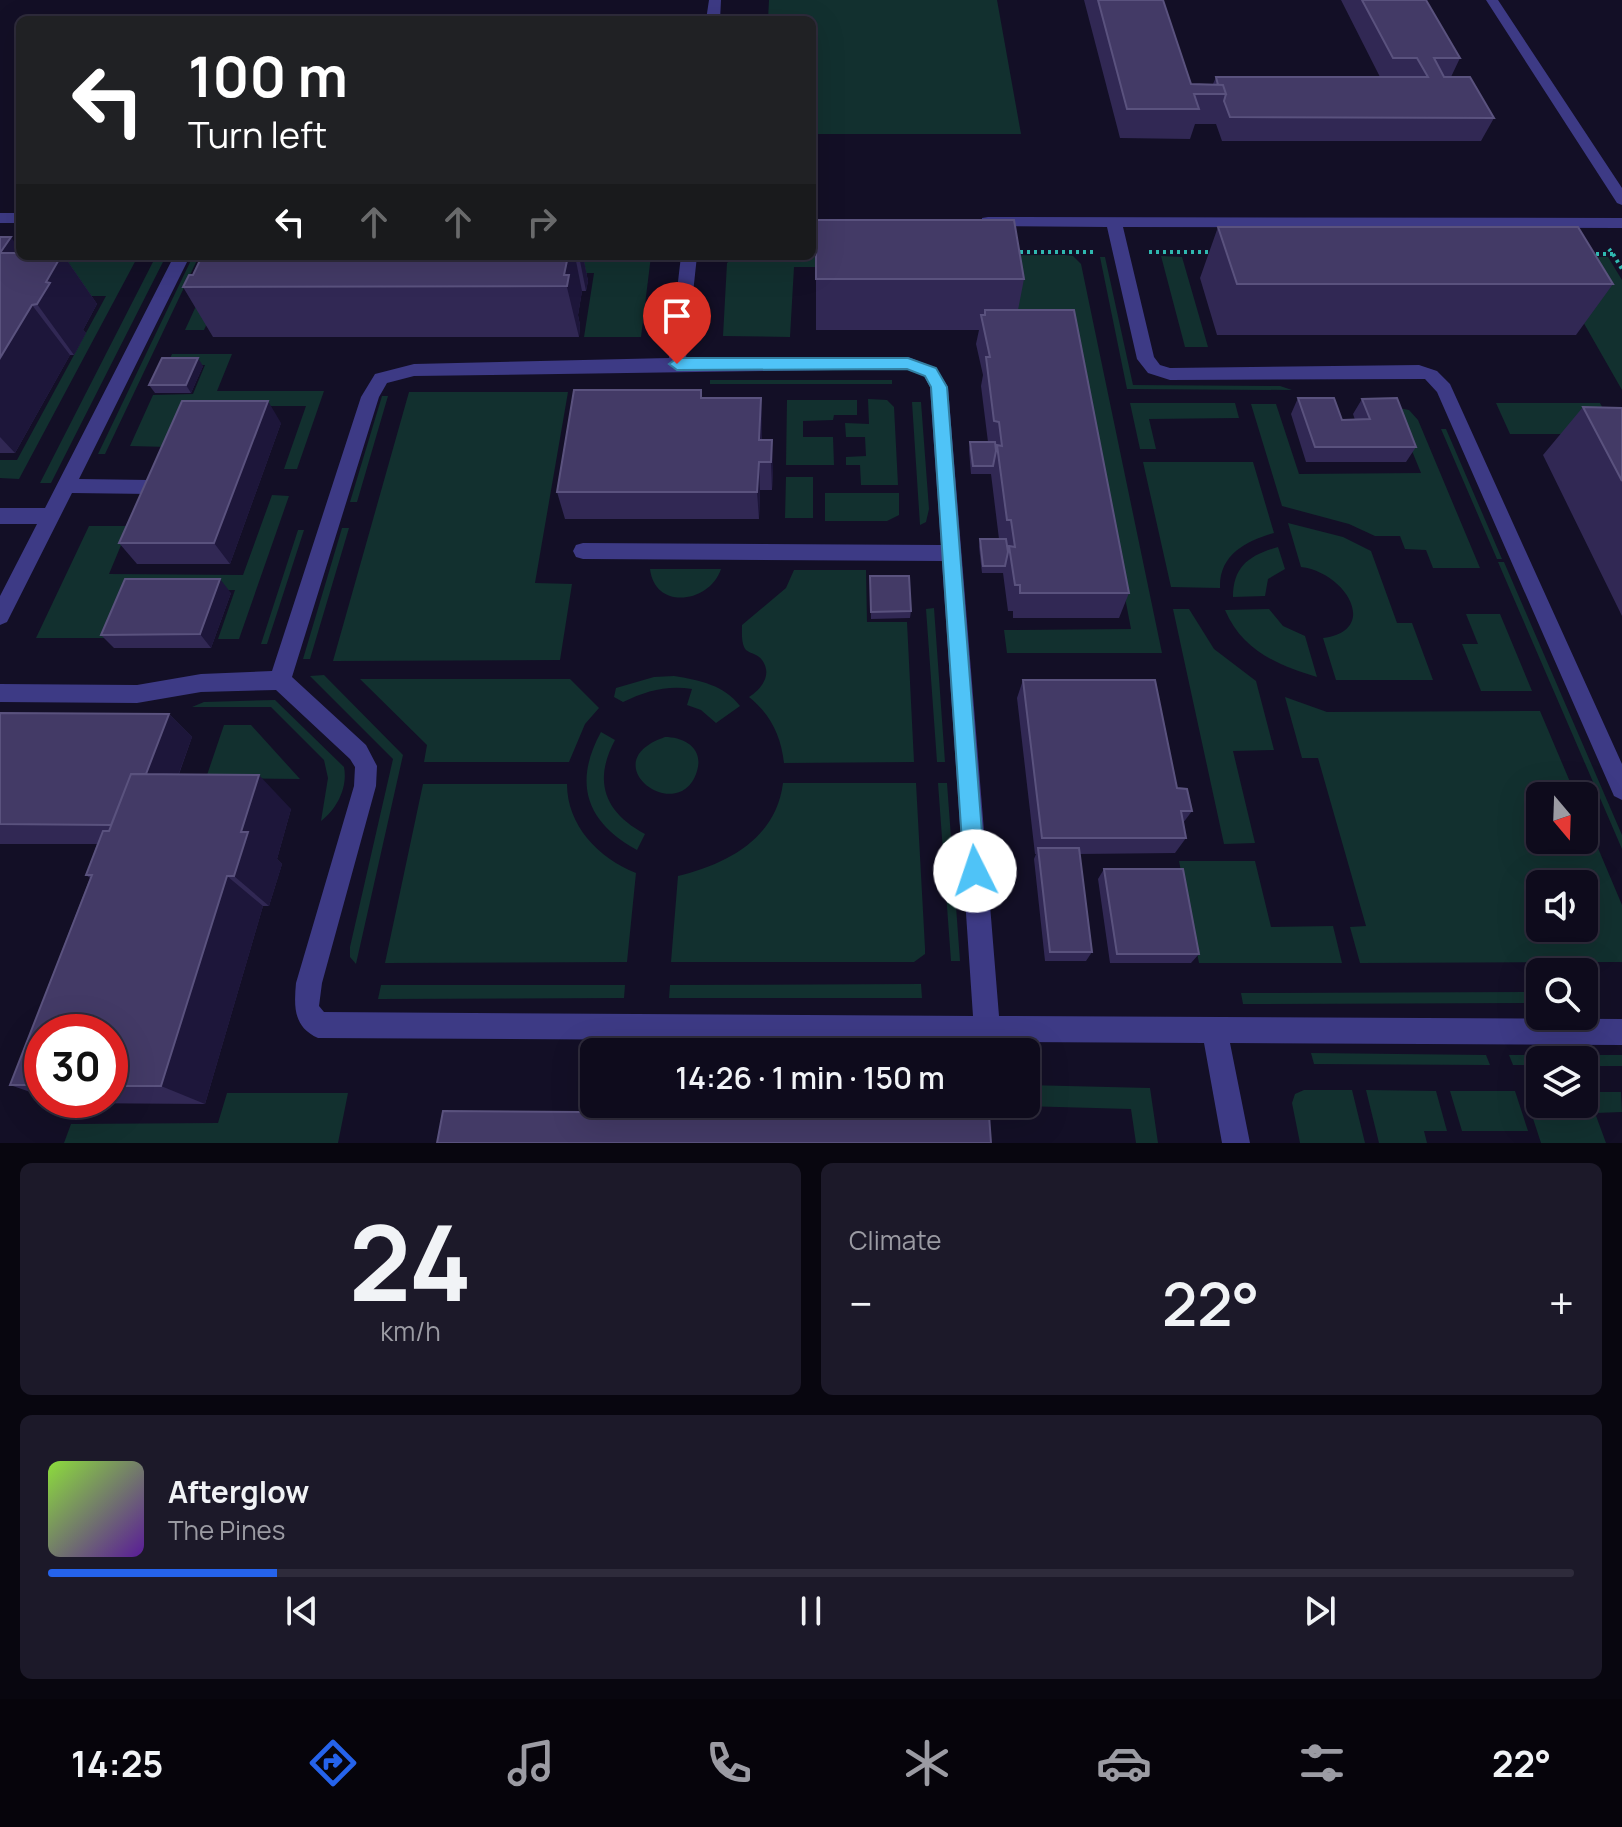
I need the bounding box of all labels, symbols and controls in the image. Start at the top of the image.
text: 100 m [188,37,348,114]
icon: left [56,48,160,152]
text: Turn left [188,110,327,159]
icon: left [268,200,312,244]
icon: ahead [352,200,396,244]
icon: ahead [436,200,480,244]
icon: right [520,200,564,244]
pin [643,282,711,364]
icon: arrive [655,294,699,338]
north arrow [1526,782,1598,854]
map controls [1526,782,1598,1118]
position arrow [933,829,1017,913]
button: sound [1526,870,1598,942]
button: search [1526,958,1598,1030]
speed limit sign: 30 [24,1014,128,1118]
button: layers [1526,1046,1598,1118]
text: 14:26 · 1 min · 150 m [675,1057,945,1098]
text: 24 [349,1190,472,1332]
text: Climate [849,1222,941,1258]
text: 22° [1162,1262,1259,1344]
text: − [849,1273,873,1333]
text: + [1549,1273,1574,1333]
text: km/h [380,1313,441,1349]
text: Afterglow [168,1471,309,1512]
text: The Pines [168,1512,285,1548]
icon: previous [280,1589,324,1633]
icon: pause [789,1589,833,1633]
icon: next [1298,1589,1342,1633]
icon: directions [305,1735,361,1791]
icon: music [503,1735,559,1791]
icon: phone [701,1735,757,1791]
icon: climate [899,1735,955,1791]
icon: car [1096,1735,1152,1791]
icon: filters [1294,1735,1350,1791]
text: 14:25 [71,1739,163,1788]
text: 22° [1492,1739,1551,1788]

